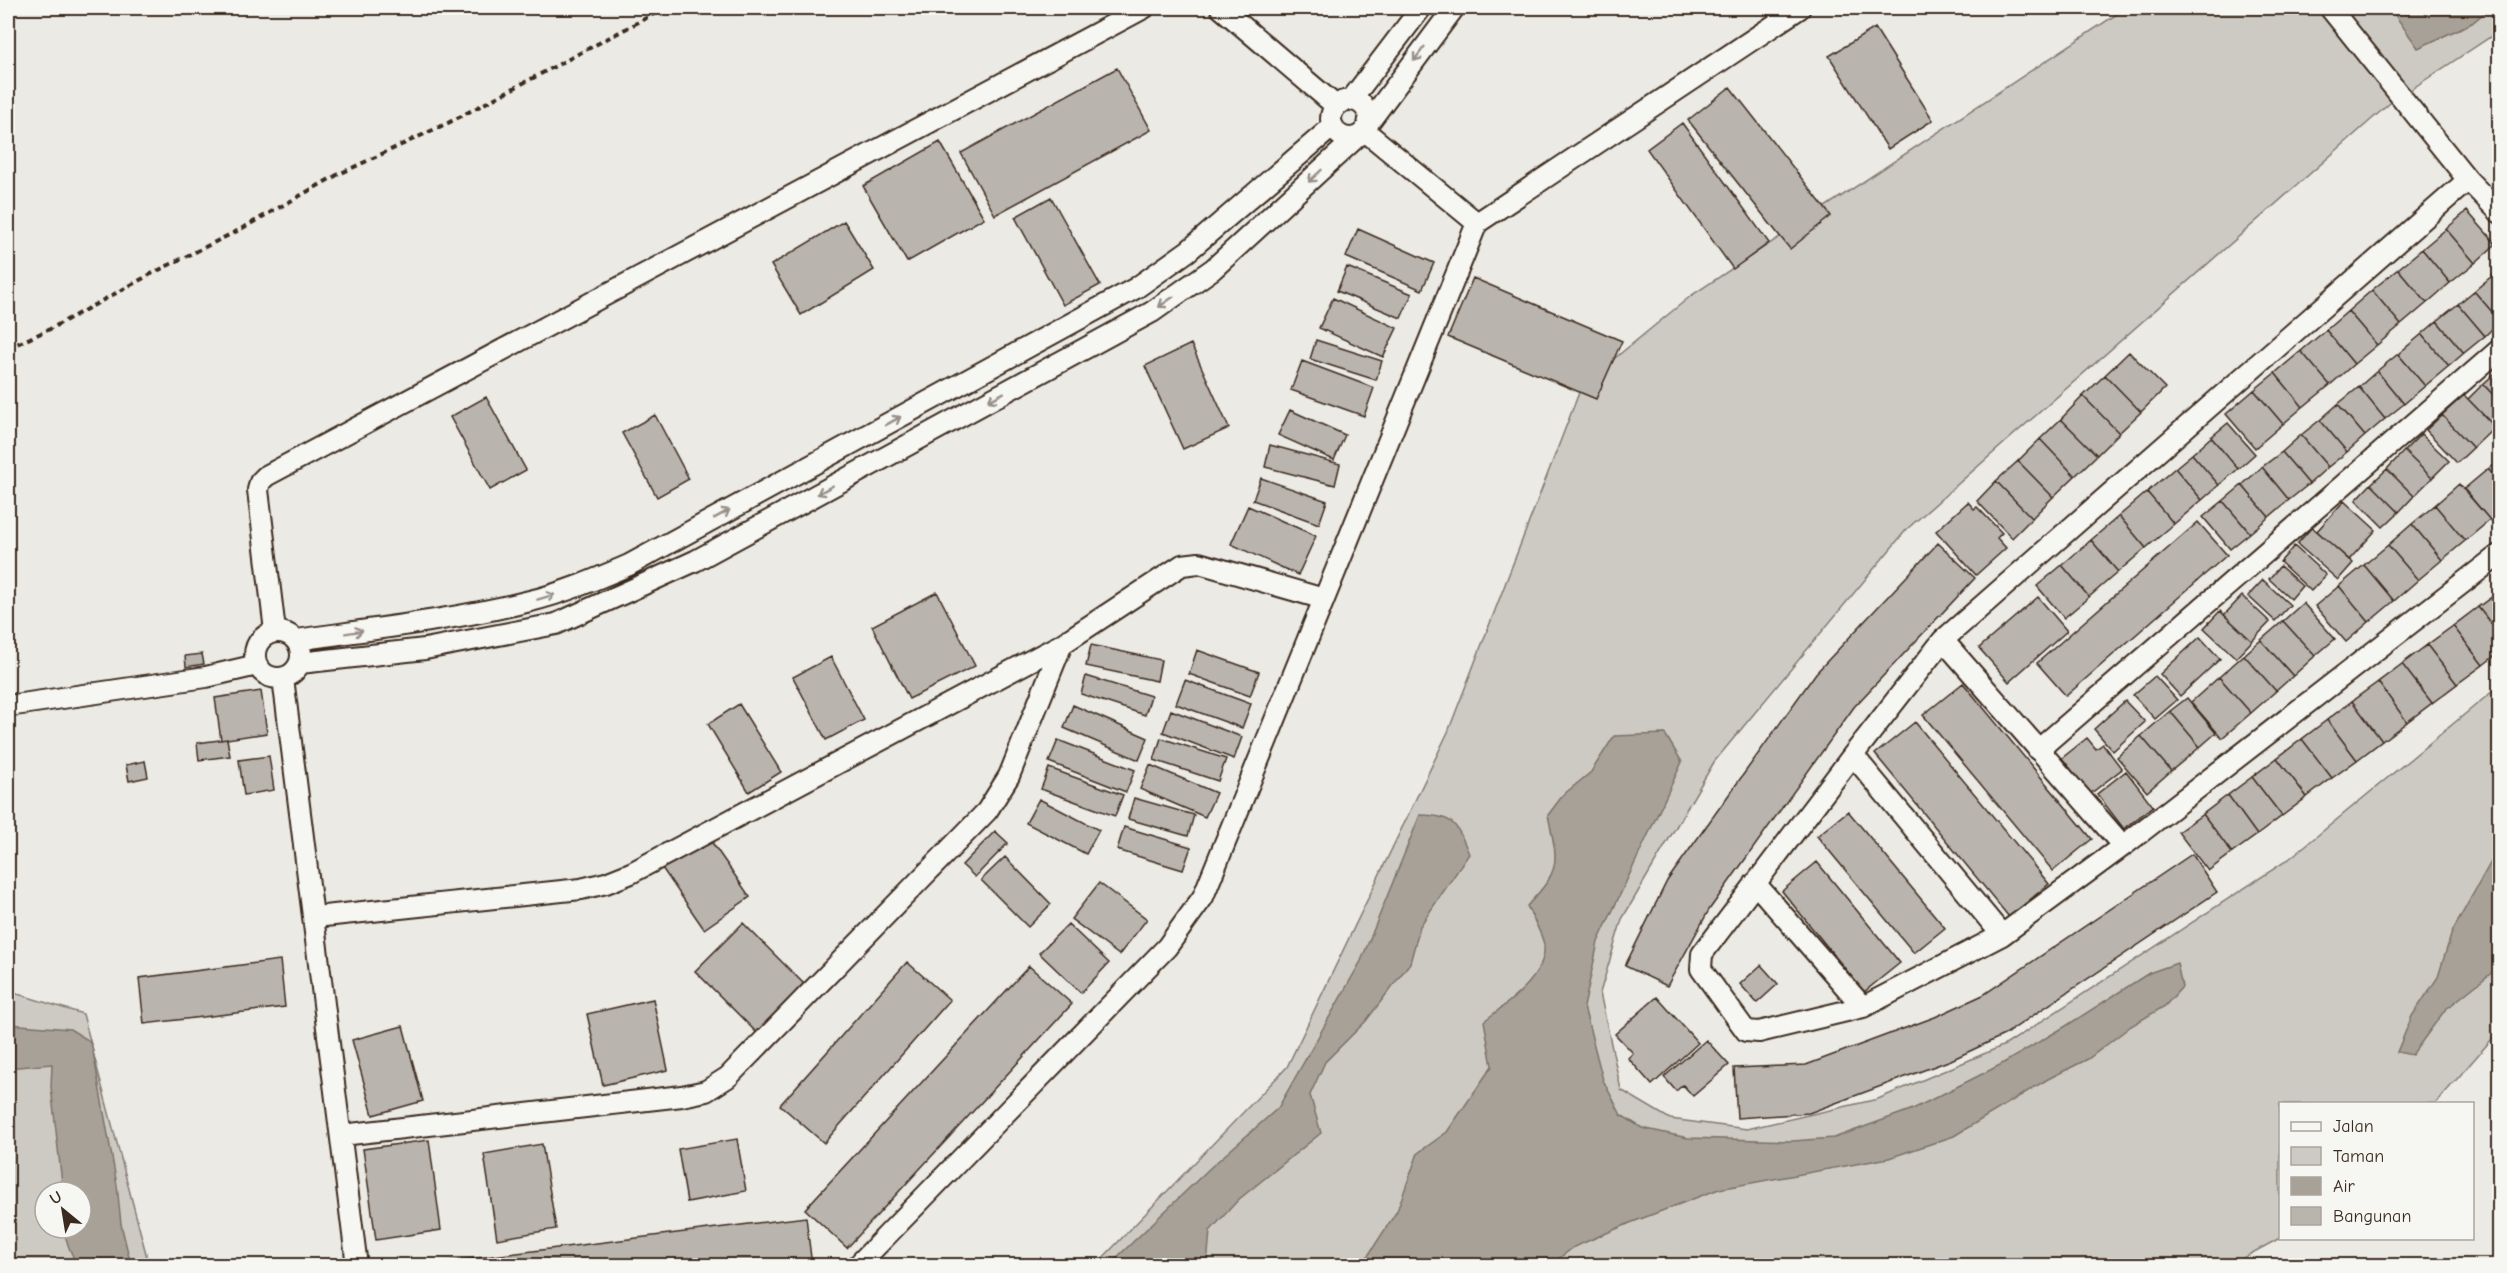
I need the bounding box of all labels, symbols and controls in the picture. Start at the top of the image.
one-way arrow [1413,46,1426,62]
one-way arrow [1307,169,1322,183]
one-way arrow [1159,296,1175,308]
one-way arrow [988,391,1005,403]
one-way arrow [884,415,901,427]
one-way arrow [817,484,834,496]
one-way arrow [713,508,730,520]
one-way arrow [536,590,555,601]
one-way arrow [344,626,363,637]
legend [2279,1102,2474,1240]
text: Jalan [2333,1116,2374,1137]
text: Taman [2333,1146,2384,1167]
text: Air [2333,1176,2356,1197]
north arrow [33,1180,93,1240]
text: U [47,1187,65,1208]
text: Bangunan [2333,1206,2411,1227]

